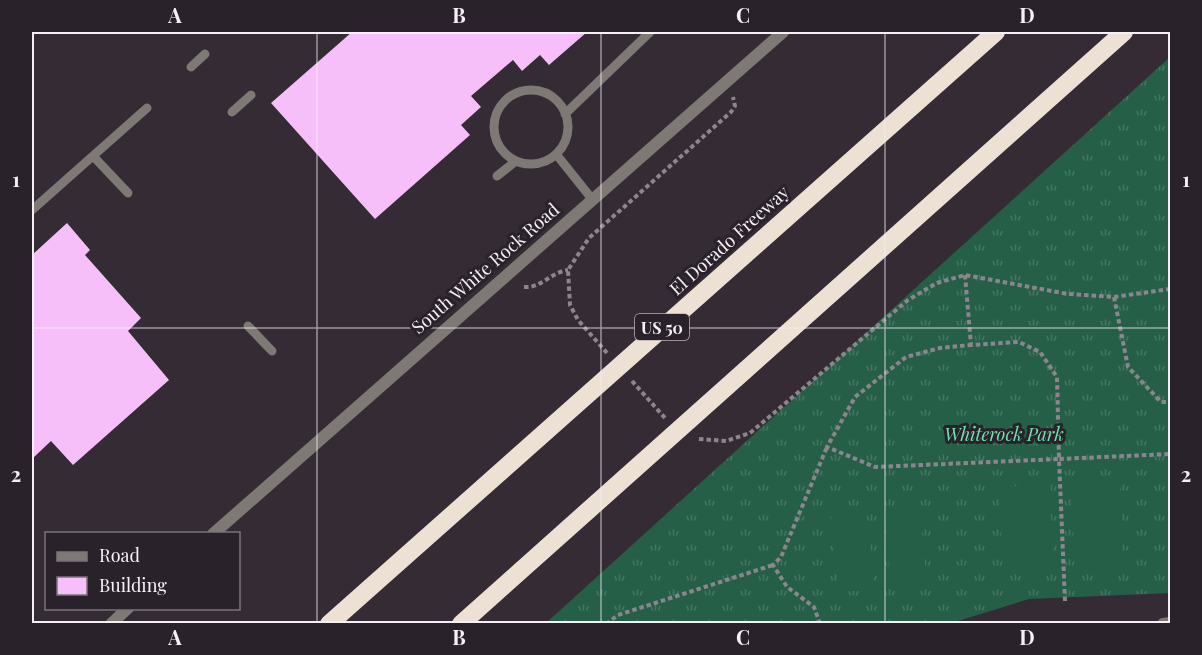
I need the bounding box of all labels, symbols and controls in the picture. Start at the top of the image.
text: A [167,1,182,28]
text: B [452,1,466,28]
text: C [736,1,750,28]
text: D [1019,1,1035,28]
text: 1 [12,165,20,192]
text: 1 [1182,165,1190,192]
street label: El Dorado Freeway [664,180,794,300]
street label: South White Rock Road [406,197,564,339]
road number: US 50 [635,314,689,340]
park label: Whiterock Park [944,422,1064,446]
text: 2 [11,460,21,487]
text: 2 [1181,460,1191,487]
legend [45,532,240,610]
text: Road [99,543,140,567]
text: Building [99,573,167,597]
text: A [167,623,182,650]
text: B [452,623,466,650]
text: C [736,623,750,650]
text: D [1019,623,1035,650]

